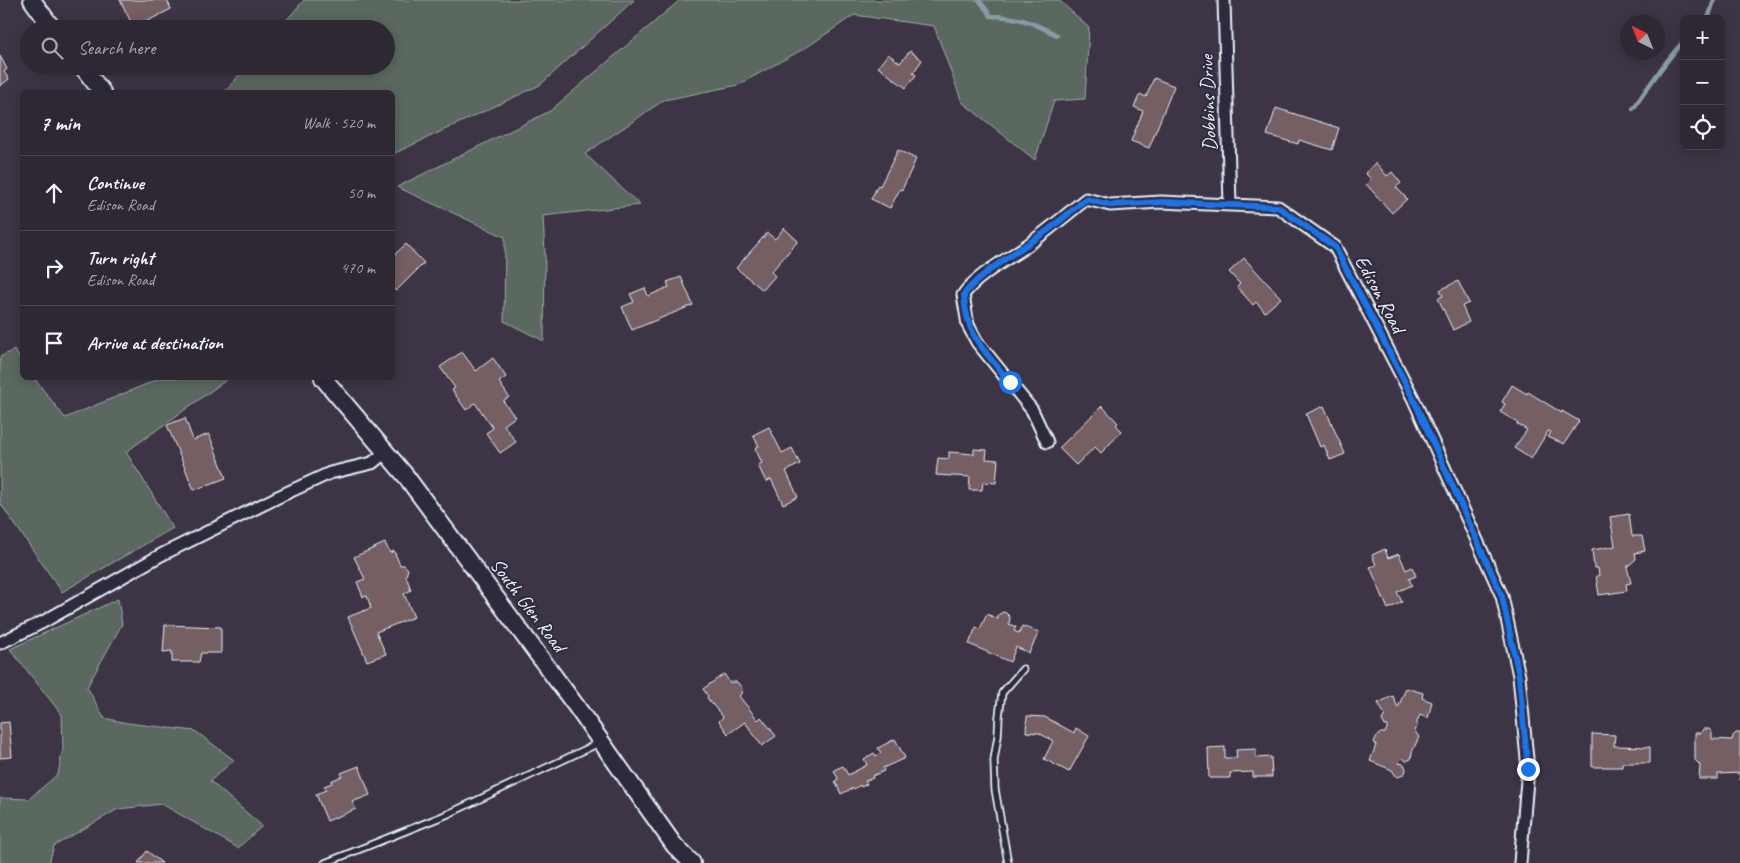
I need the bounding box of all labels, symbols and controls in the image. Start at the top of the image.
north arrow [1620,15,1665,60]
map controls [1680,15,1725,150]
button: + [1680,15,1725,60]
search box [20,20,395,75]
icon: search [38,34,66,62]
text: Search here [78,36,155,60]
street label: Dobbins Drive [1194,53,1222,152]
button: − [1680,60,1725,105]
button: locate [1680,105,1725,150]
text: 7 min [40,110,80,136]
text: Walk · 520 m [303,113,375,133]
text: Continue [87,171,144,195]
icon: ahead [40,179,68,207]
text: 50 m [348,183,375,203]
text: Edison Road [87,195,154,215]
text: Turn right [87,246,154,270]
street label: Edison Road [1349,251,1412,340]
icon: right [40,254,68,282]
text: 470 m [341,258,375,278]
text: Edison Road [87,270,154,290]
icon: arrive [40,329,68,357]
text: Arrive at destination [87,331,223,355]
route start [999,371,1022,394]
street label: South Glen Road [485,553,573,659]
route end [1517,758,1540,781]

